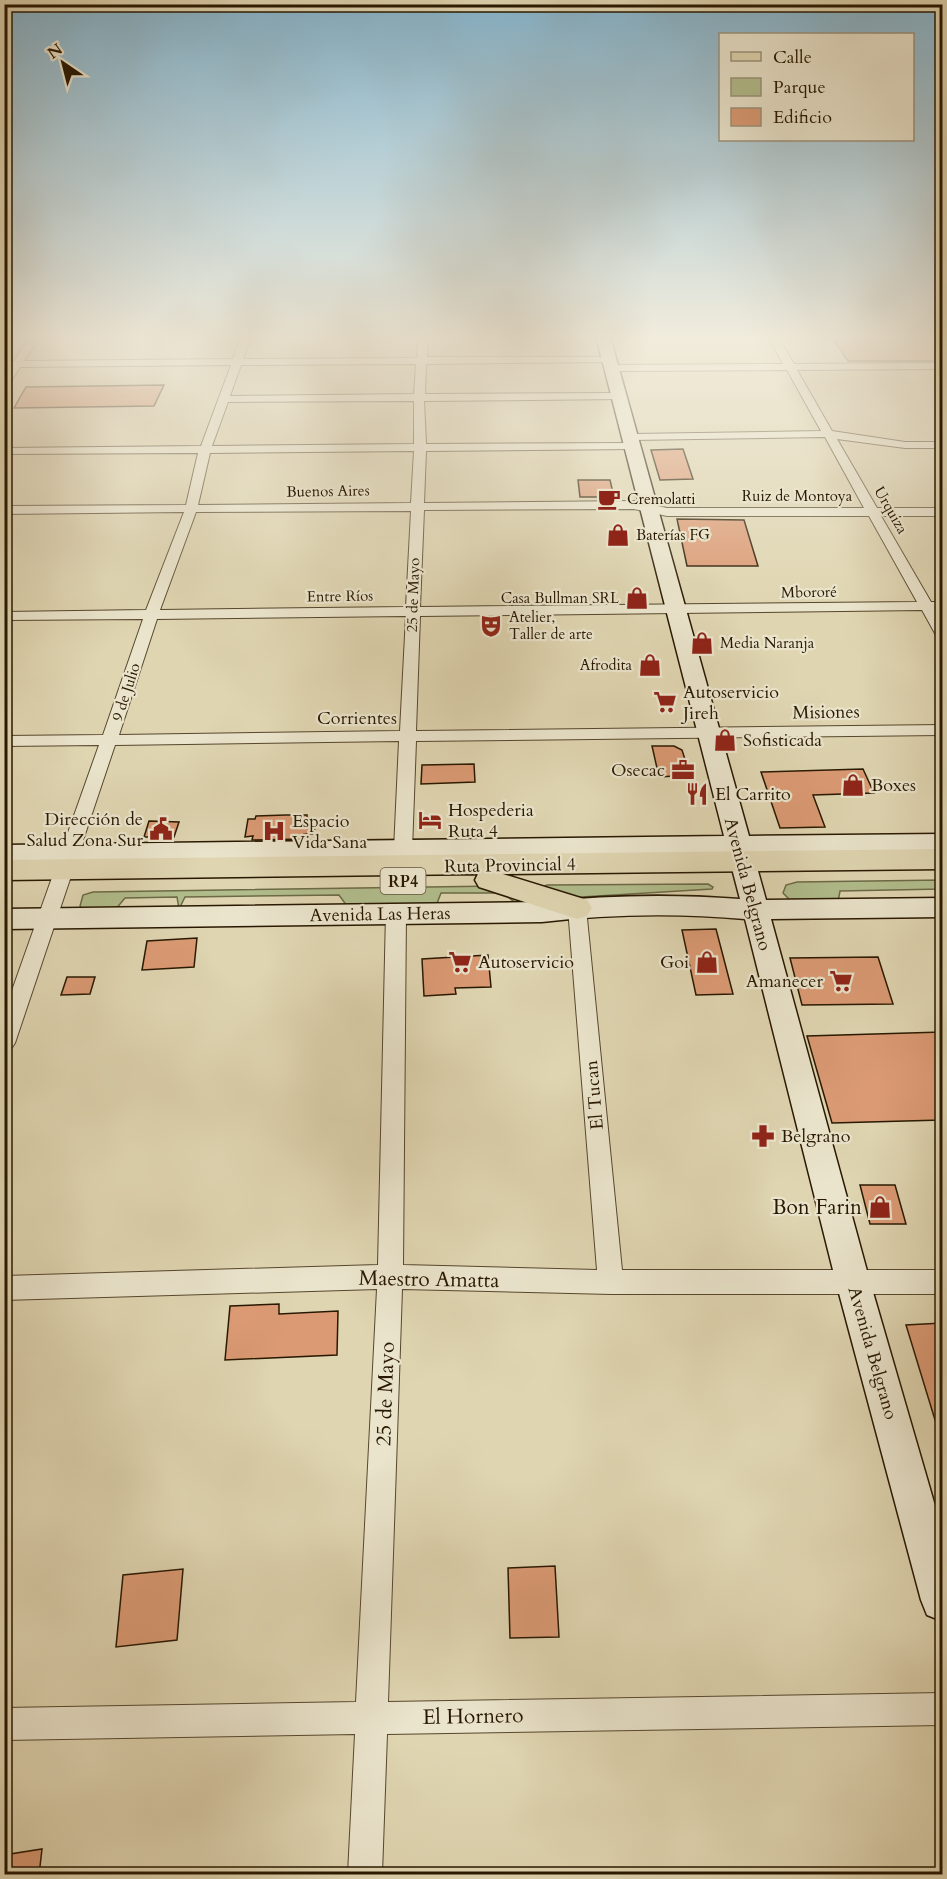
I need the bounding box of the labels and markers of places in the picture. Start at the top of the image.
cafe icon: Cremolatti [596,486,622,512]
place label: Cremolatti [627,489,696,509]
shop icon: Baterías FG [605,522,631,548]
place label: Baterías FG [636,525,710,545]
shop icon: Casa Bullman SRL [624,585,650,611]
place label: Casa Bullman SRL [501,588,620,608]
place label: Atelier, Taller de arte [509,607,593,644]
theatre icon: Atelier, Taller de arte [478,613,504,639]
shop icon: Media Naranja [689,630,715,656]
place label: Media Naranja [720,633,815,653]
shop icon: Afrodita [637,652,663,678]
place label: Afrodita [580,655,633,675]
place label: Autoservicio Jireh [680,680,779,726]
supermarket icon: Autoservicio Jireh [652,689,678,715]
shop icon: Sofisticada [712,727,738,753]
place label: Sofisticada [743,728,822,753]
office icon: Osecac [670,757,696,783]
place label: Osecac [611,758,665,783]
shop icon: Boxes [840,772,866,798]
place label: Boxes [871,773,916,798]
restaurant icon: El Carrito [684,781,710,807]
place label: El Carrito [715,782,791,807]
place label: Hospederia Ruta 4 [448,798,534,844]
place label: Dirección de Salud Zona Sur [26,807,143,853]
hotel icon: Hospederia Ruta 4 [417,807,443,833]
place label: Espacio Vida Sana [292,809,368,855]
public building icon: Dirección de Salud Zona Sur [148,816,174,842]
hospital icon: Espacio Vida Sana [261,818,287,844]
supermarket icon: Autoservicio [447,949,473,975]
shop icon: Goi [694,949,720,975]
place label: Autoservicio [478,950,574,975]
place label: Goi [660,950,689,975]
supermarket icon: Amanecer [828,968,854,994]
place label: Amanecer [746,969,823,994]
pharmacy icon: Belgrano [750,1123,776,1149]
place label: Belgrano [781,1124,851,1149]
place label: Bon Farin [772,1193,862,1222]
shop icon: Bon Farin [867,1194,893,1220]

